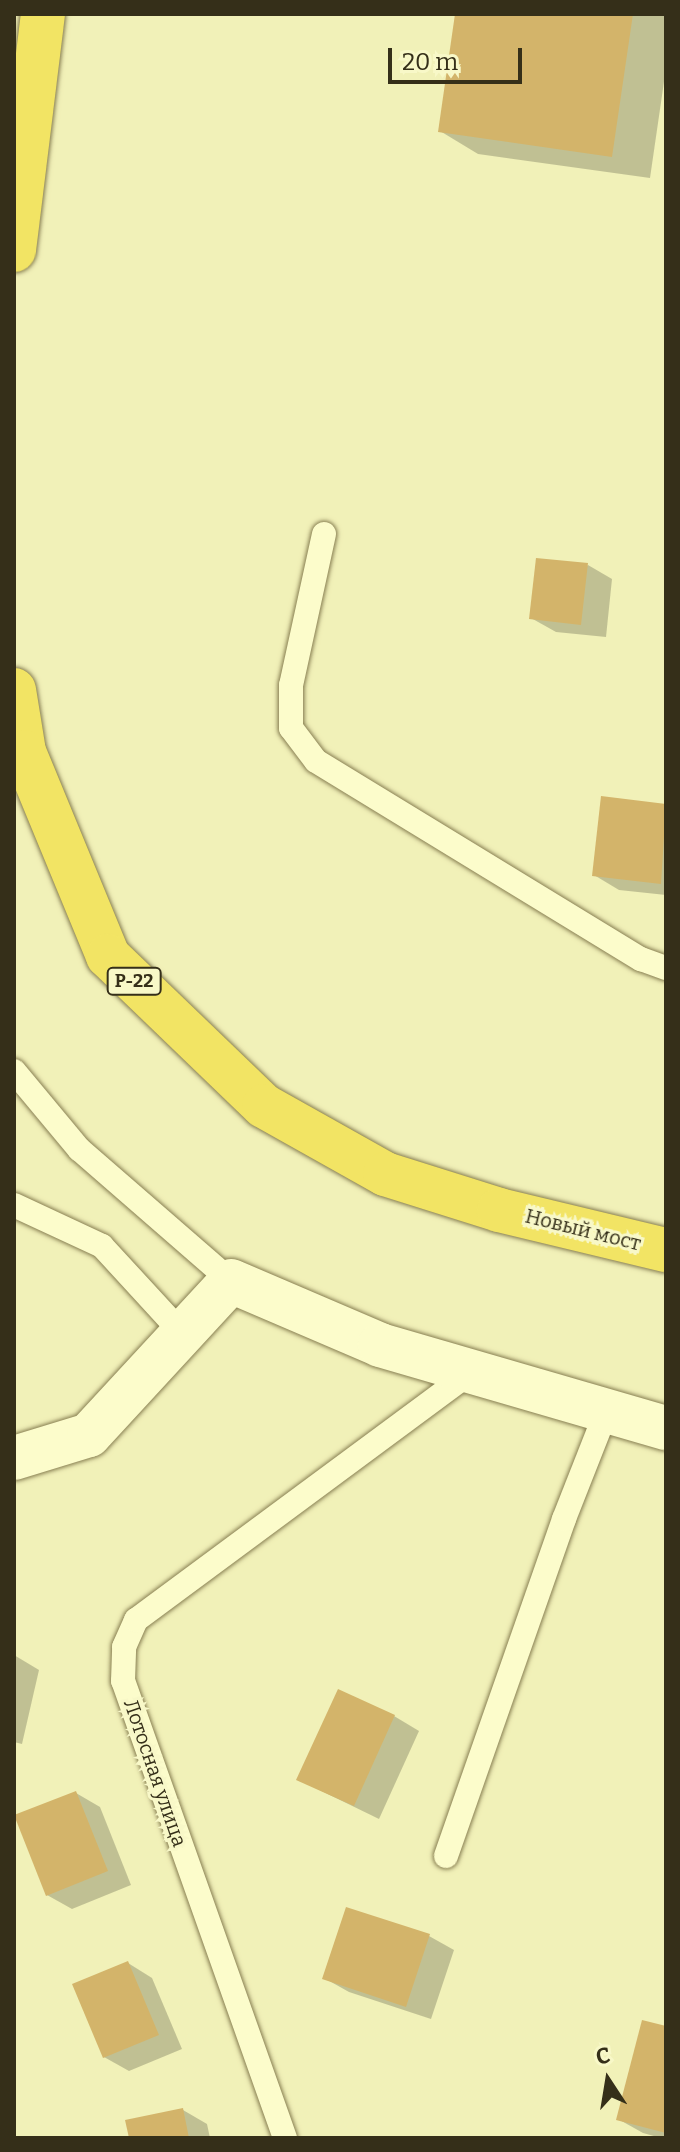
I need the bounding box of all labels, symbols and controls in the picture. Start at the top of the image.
scale bar [392,32,526,82]
text: 20 m [402,48,458,76]
road number: Р-22 [106,967,162,995]
street label: Новый мост [523,1204,643,1256]
street label: Лотосная улица [119,1696,191,1850]
north arrow [568,2040,648,2120]
text: С [593,2041,613,2071]

